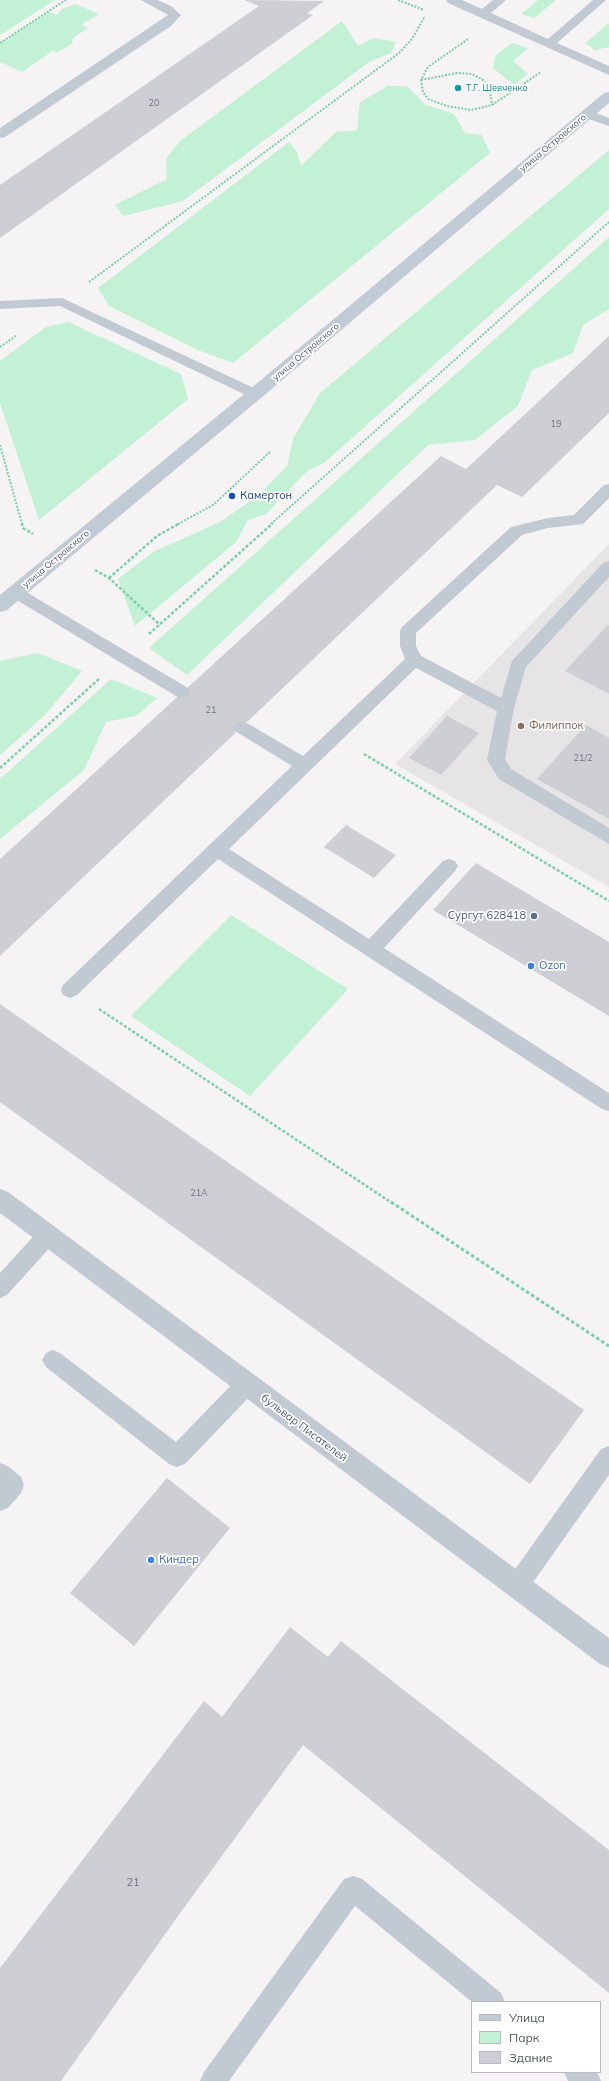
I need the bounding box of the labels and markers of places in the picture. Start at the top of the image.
marker: Т.Г. Шевченко [453,83,463,93]
place label: Т.Г. Шевченко [466,83,528,93]
place label: Камертон [240,489,292,503]
marker: Камертон [227,491,237,501]
place label: Филиппок [529,719,583,733]
marker: Филиппок [516,721,526,731]
place label: Сургут 628418 [448,909,526,923]
marker: Сургут 628418 [529,911,539,921]
place label: Ozon [539,959,566,973]
marker: Ozon [526,961,536,971]
place label: Киндер [159,1553,199,1567]
marker: Киндер [146,1555,156,1565]

